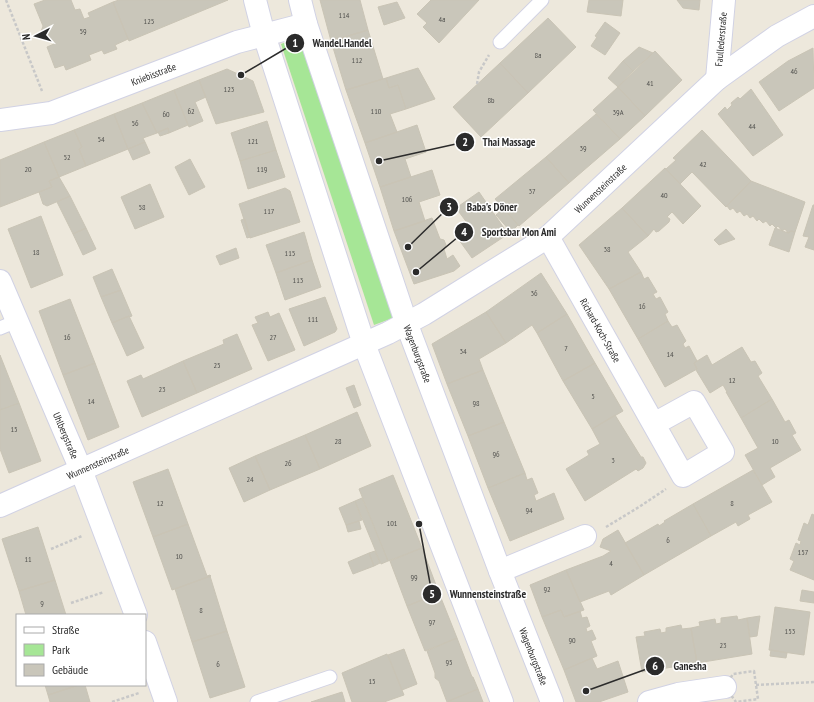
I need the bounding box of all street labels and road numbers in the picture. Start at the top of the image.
street label: Faullederstraße [712,11,729,67]
street label: Kniebisstraße [129,59,178,88]
street label: Wunnensteinstraße [571,161,629,216]
street label: Richard-Koch-Straße [577,296,624,365]
street label: Wagenburgstraße [401,323,435,385]
street label: Uhlbergstraße [50,410,82,461]
street label: Wunnensteinstraße [65,443,131,482]
street label: Wagenburgstraße [517,626,551,687]

